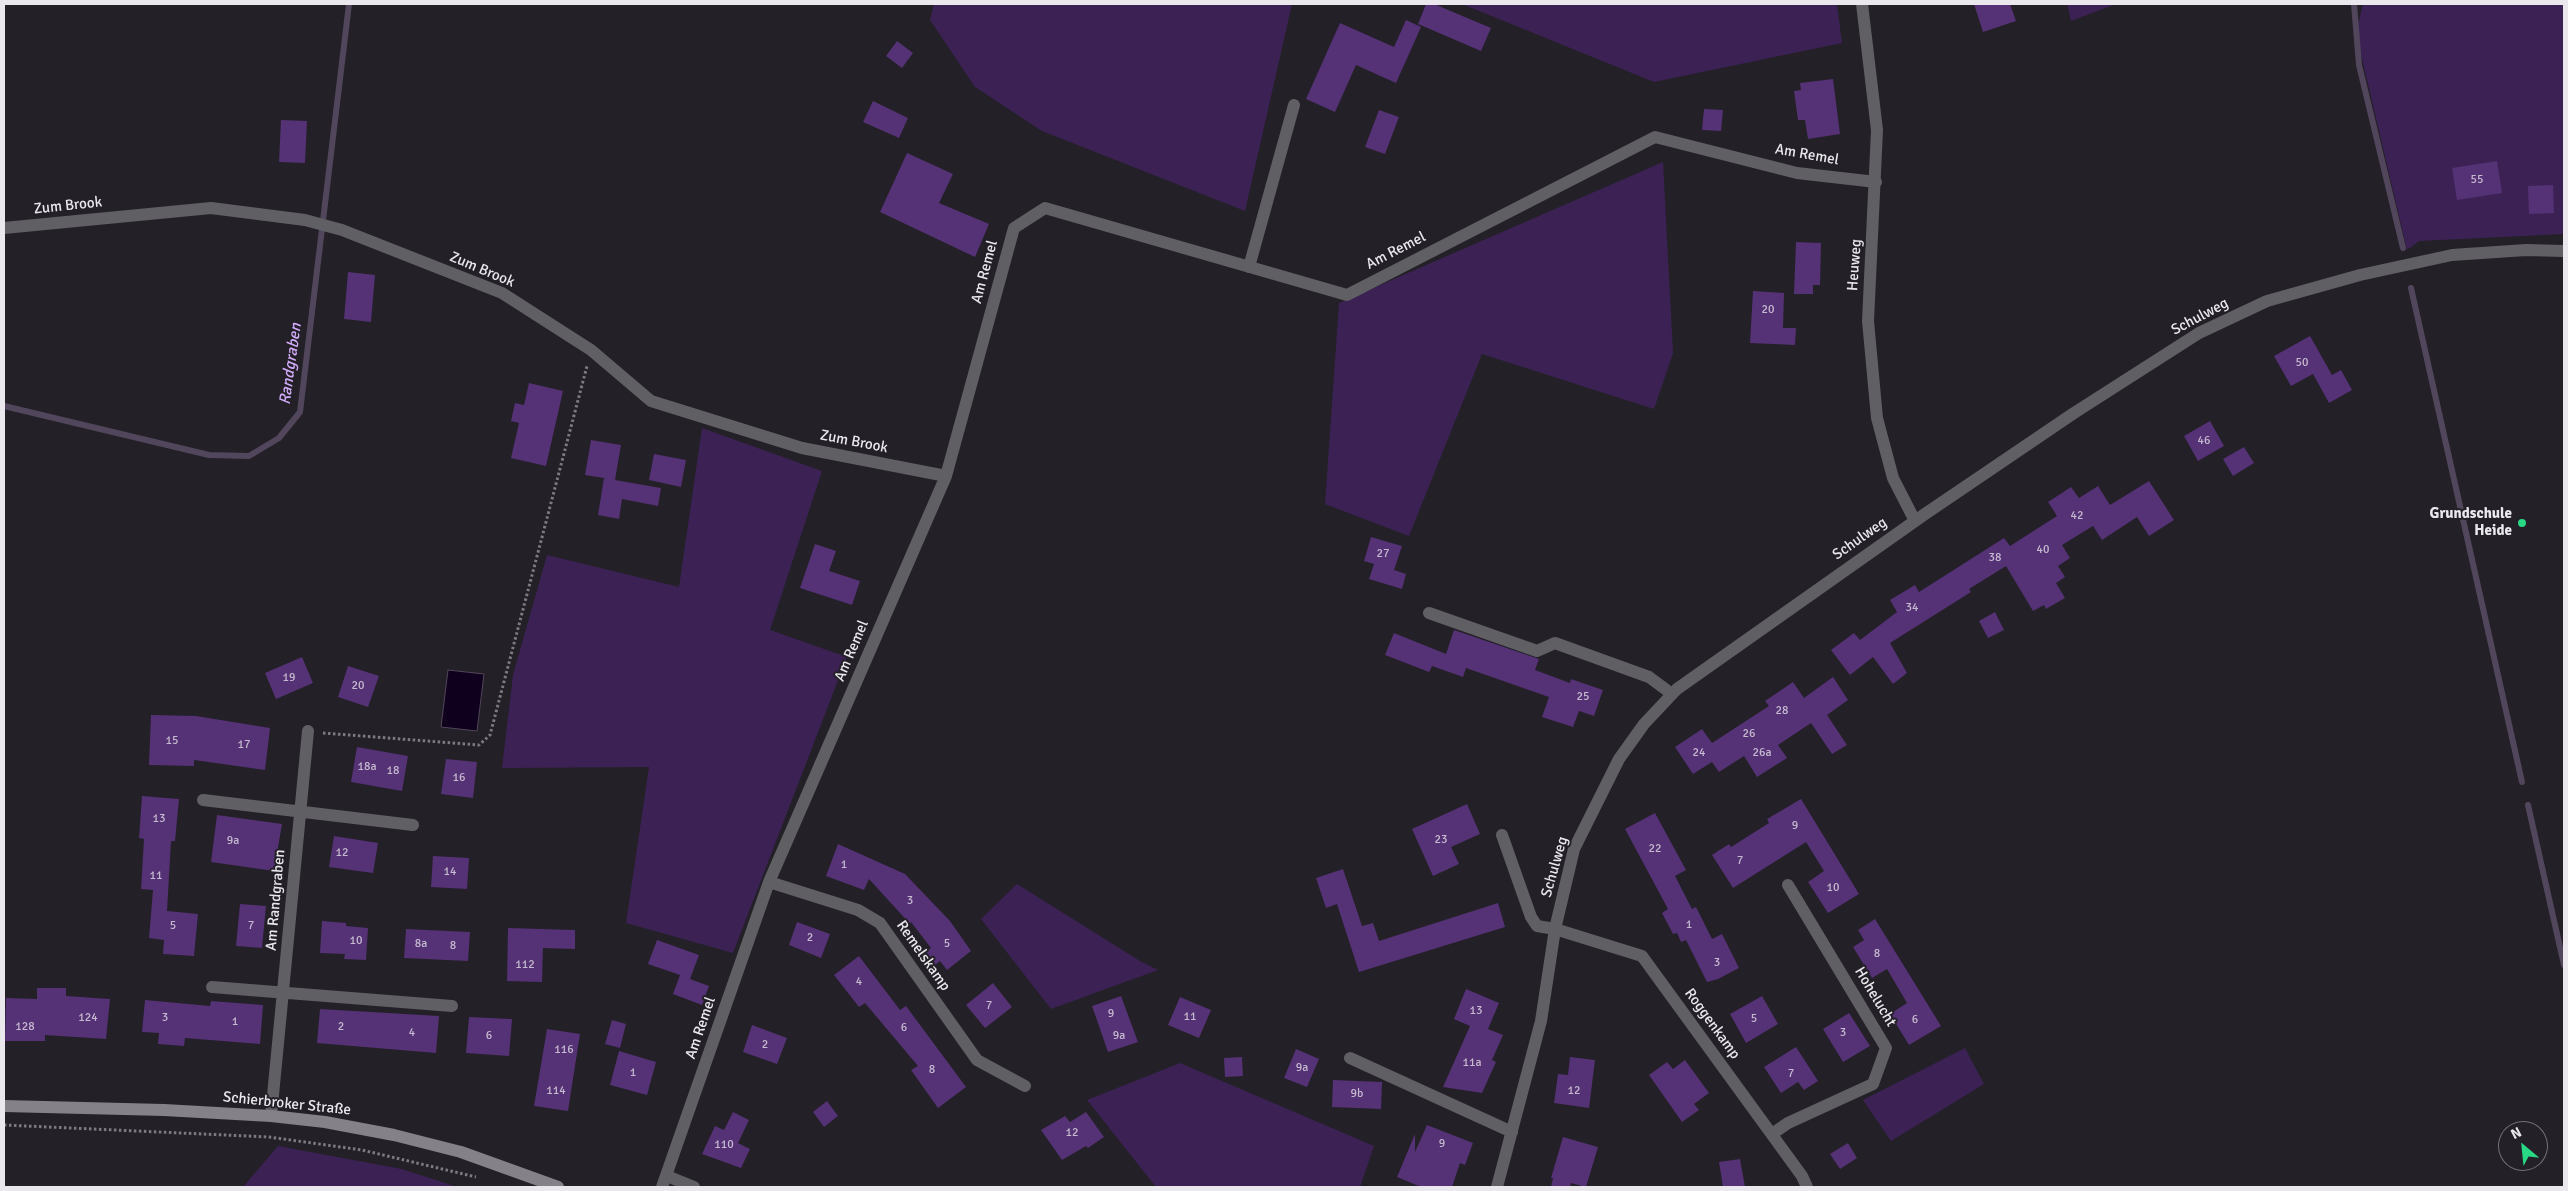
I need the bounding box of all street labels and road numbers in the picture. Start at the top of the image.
street label: Am Remel [1774,141,1840,169]
street label: Zum Brook [33,193,103,219]
street label: Am Remel [1363,228,1429,274]
street label: Am Remel [968,238,1002,306]
street label: Heuweg [1844,238,1866,292]
street label: Zum Brook [447,248,517,292]
street label: Schulweg [2168,294,2232,340]
street label: Zum Brook [819,427,889,457]
street label: Schulweg [1829,514,1891,564]
street label: Am Remel [831,618,873,684]
street label: Schulweg [1538,835,1572,899]
street label: Am Randgraben [263,849,289,951]
street label: Remelskamp [892,917,954,995]
street label: Hohelucht [1850,964,1900,1030]
street label: Roggenkamp [1680,985,1744,1063]
street label: Am Remel [682,995,720,1061]
street label: Schierbroker Straße [222,1088,352,1120]

